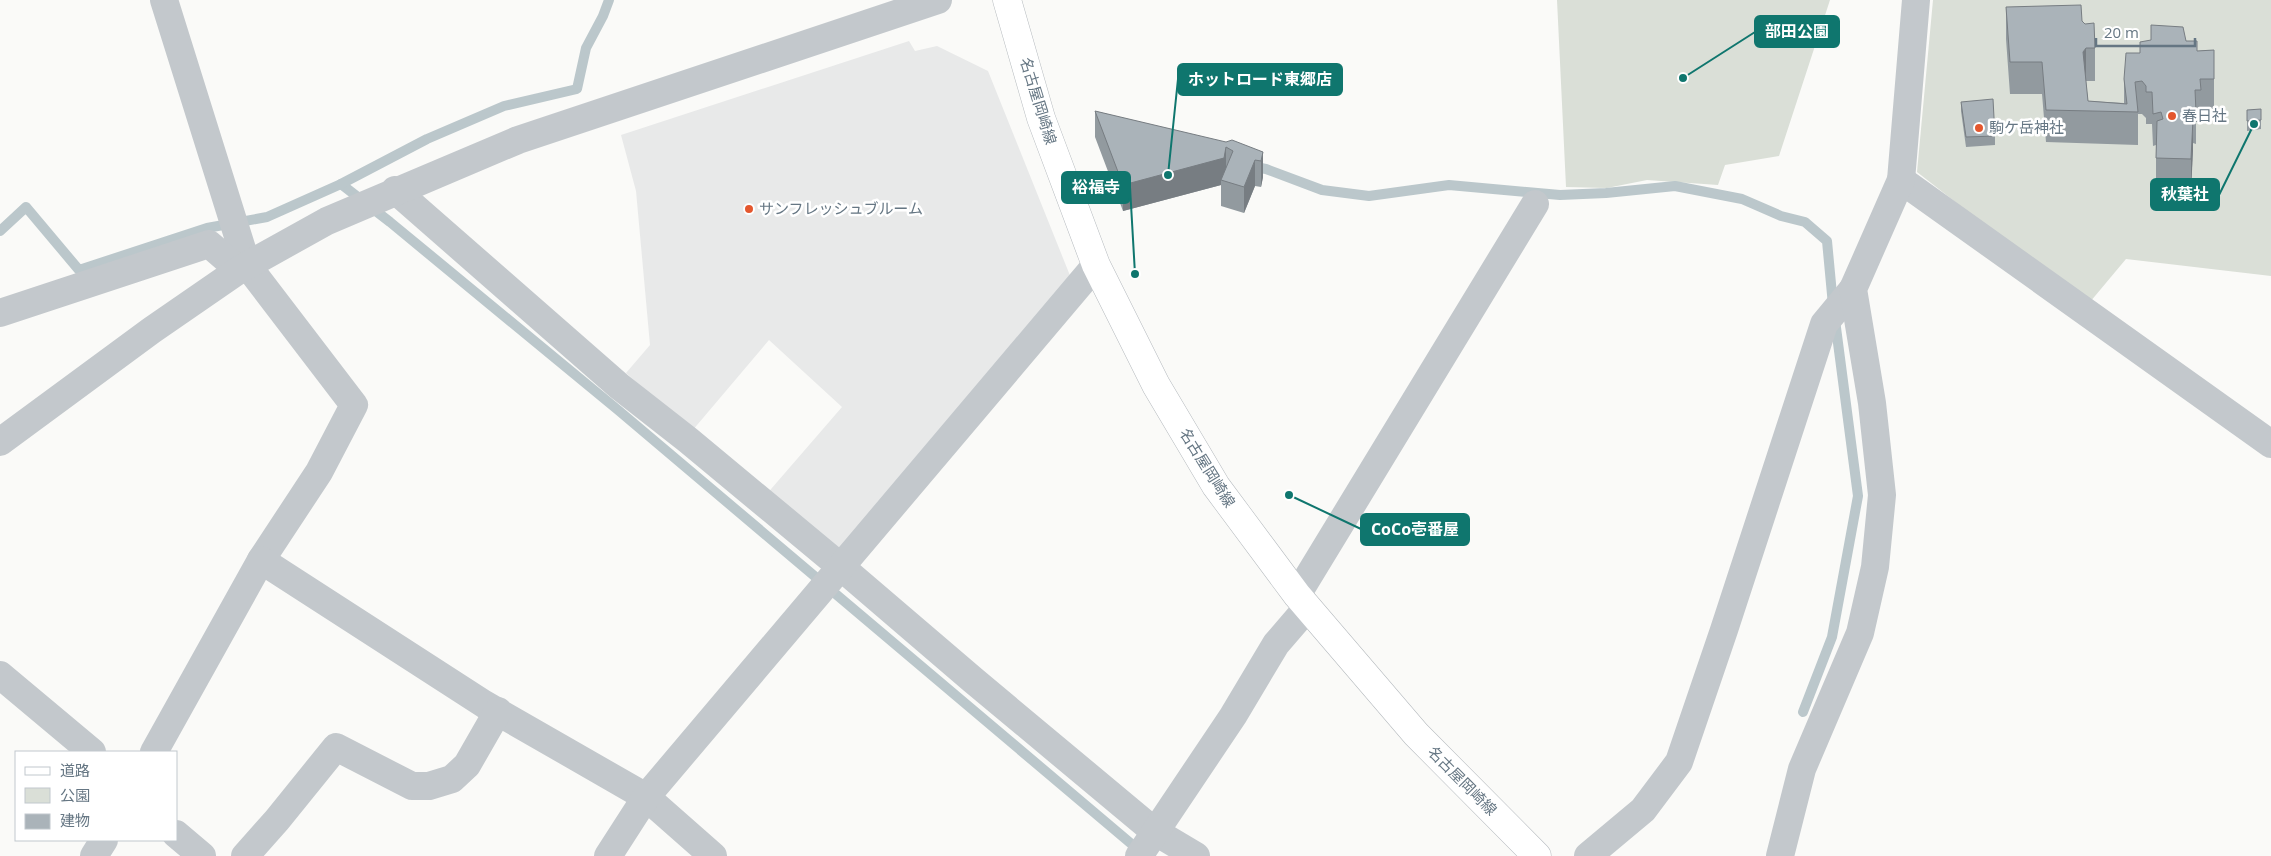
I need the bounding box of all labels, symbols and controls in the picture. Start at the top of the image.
scale bar [2096,15,2195,47]
callout: 部田公園 [1755,16,1839,47]
text: 部田公園 [1765,20,1829,42]
text: 20 m [2104,22,2139,42]
street label: 名古屋岡崎線 [1016,55,1062,147]
callout: ホットロード東郷店 [1178,64,1342,95]
text: ホットロード東郷店 [1188,68,1332,90]
place label: 春日社 [2182,105,2227,125]
marker: 春日社 [2166,110,2178,122]
place label: 駒ケ岳神社 [1989,117,2064,137]
marker: 駒ケ岳神社 [1973,122,1985,134]
callout: 裕福寺 [1062,172,1130,203]
text: 裕福寺 [1072,176,1120,198]
callout: 秋葉社 [2151,179,2219,210]
text: 秋葉社 [2161,183,2209,205]
place label: サンフレッシュブルーム [759,198,923,218]
marker: サンフレッシュブルーム [743,203,755,215]
street label: 名古屋岡崎線 [1176,424,1240,511]
callout: CoCo壱番屋 [1361,514,1469,545]
text: CoCo壱番屋 [1371,518,1459,540]
street label: 名古屋岡崎線 [1424,741,1502,819]
legend [15,751,178,841]
text: 道路 [60,760,90,780]
text: 公園 [60,785,90,805]
text: 建物 [60,810,90,830]

